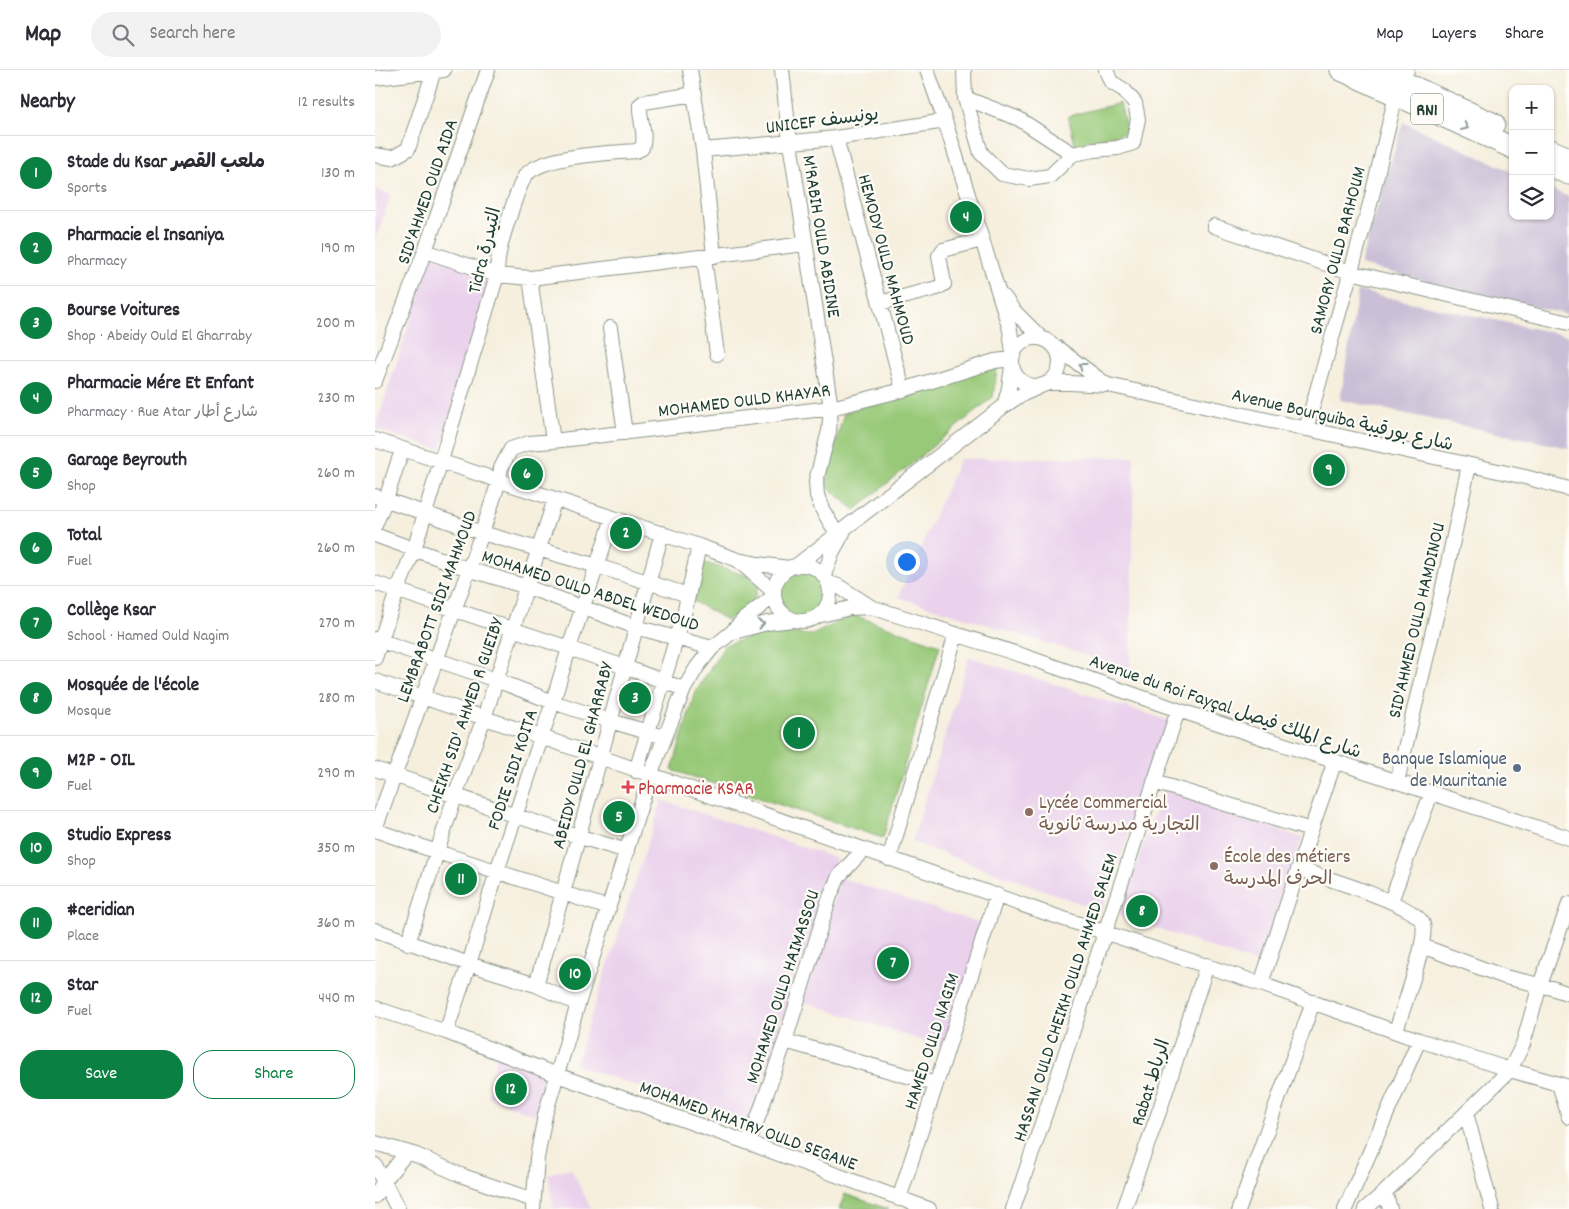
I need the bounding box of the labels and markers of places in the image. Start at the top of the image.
pin: 4 [950,198,982,236]
pin: 9 [1313,451,1345,489]
pin: 6 [511,455,543,493]
pin: 2 [610,514,642,552]
pin: 3 [619,679,651,717]
pin: 1 [783,714,815,752]
place label: Banque Islamique de Mauritanie [1382,747,1507,796]
marker: Banque Islamique de Mauritanie [1511,762,1523,774]
place label: Pharmacie KSAR [638,777,754,804]
marker: Pharmacie KSAR [622,781,634,793]
place label: Lycée Commercial التجارية مدرسة ثانوية [1039,791,1200,840]
pin: 5 [603,798,635,836]
marker: Lycée Commercial التجارية مدرسة ثانوية [1023,806,1035,818]
place label: École des métiers الحرف المدرسة [1224,845,1351,894]
pin: 11 [445,860,477,898]
marker: École des métiers الحرف المدرسة [1208,860,1220,872]
pin: 8 [1126,892,1158,930]
pin: 7 [877,944,909,982]
pin: 10 [559,955,591,993]
pin: 12 [495,1070,527,1108]

